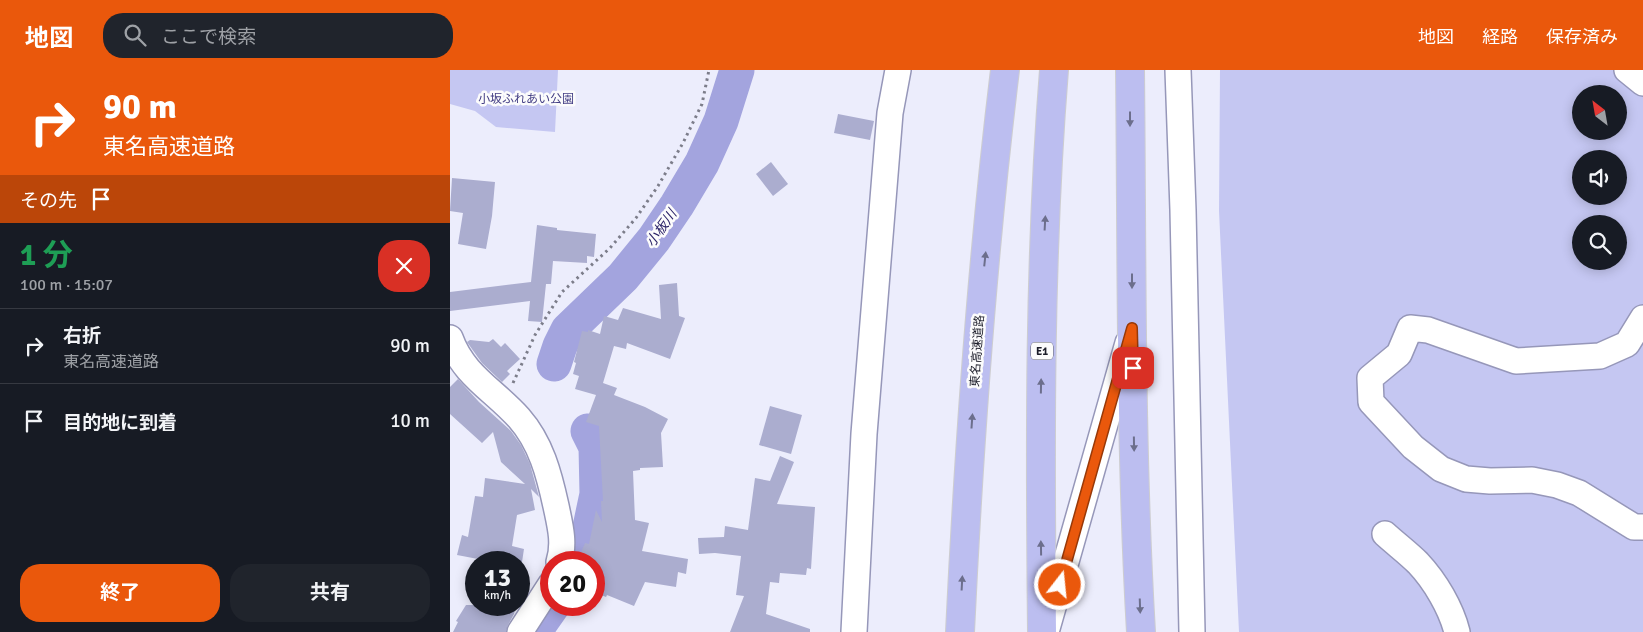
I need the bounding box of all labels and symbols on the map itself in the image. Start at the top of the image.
north arrow [1572,85,1628,140]
park label: 小坂ふれあい公園 [478,92,574,107]
one-way arrow [1127,111,1135,127]
water label: 小板川 [642,205,682,250]
one-way arrow [1042,215,1050,231]
one-way arrow [982,251,990,267]
one-way arrow [1128,273,1136,289]
street label: 東名高速道路 [968,315,987,387]
road number: E1 [1031,342,1053,360]
pin [1112,347,1154,389]
one-way arrow [1037,378,1045,394]
one-way arrow [968,413,976,429]
one-way arrow [1131,436,1139,452]
one-way arrow [1037,540,1045,556]
speed limit sign: 20 [540,551,605,616]
position arrow [1033,558,1085,610]
one-way arrow [959,575,967,591]
one-way arrow [1136,598,1144,614]

